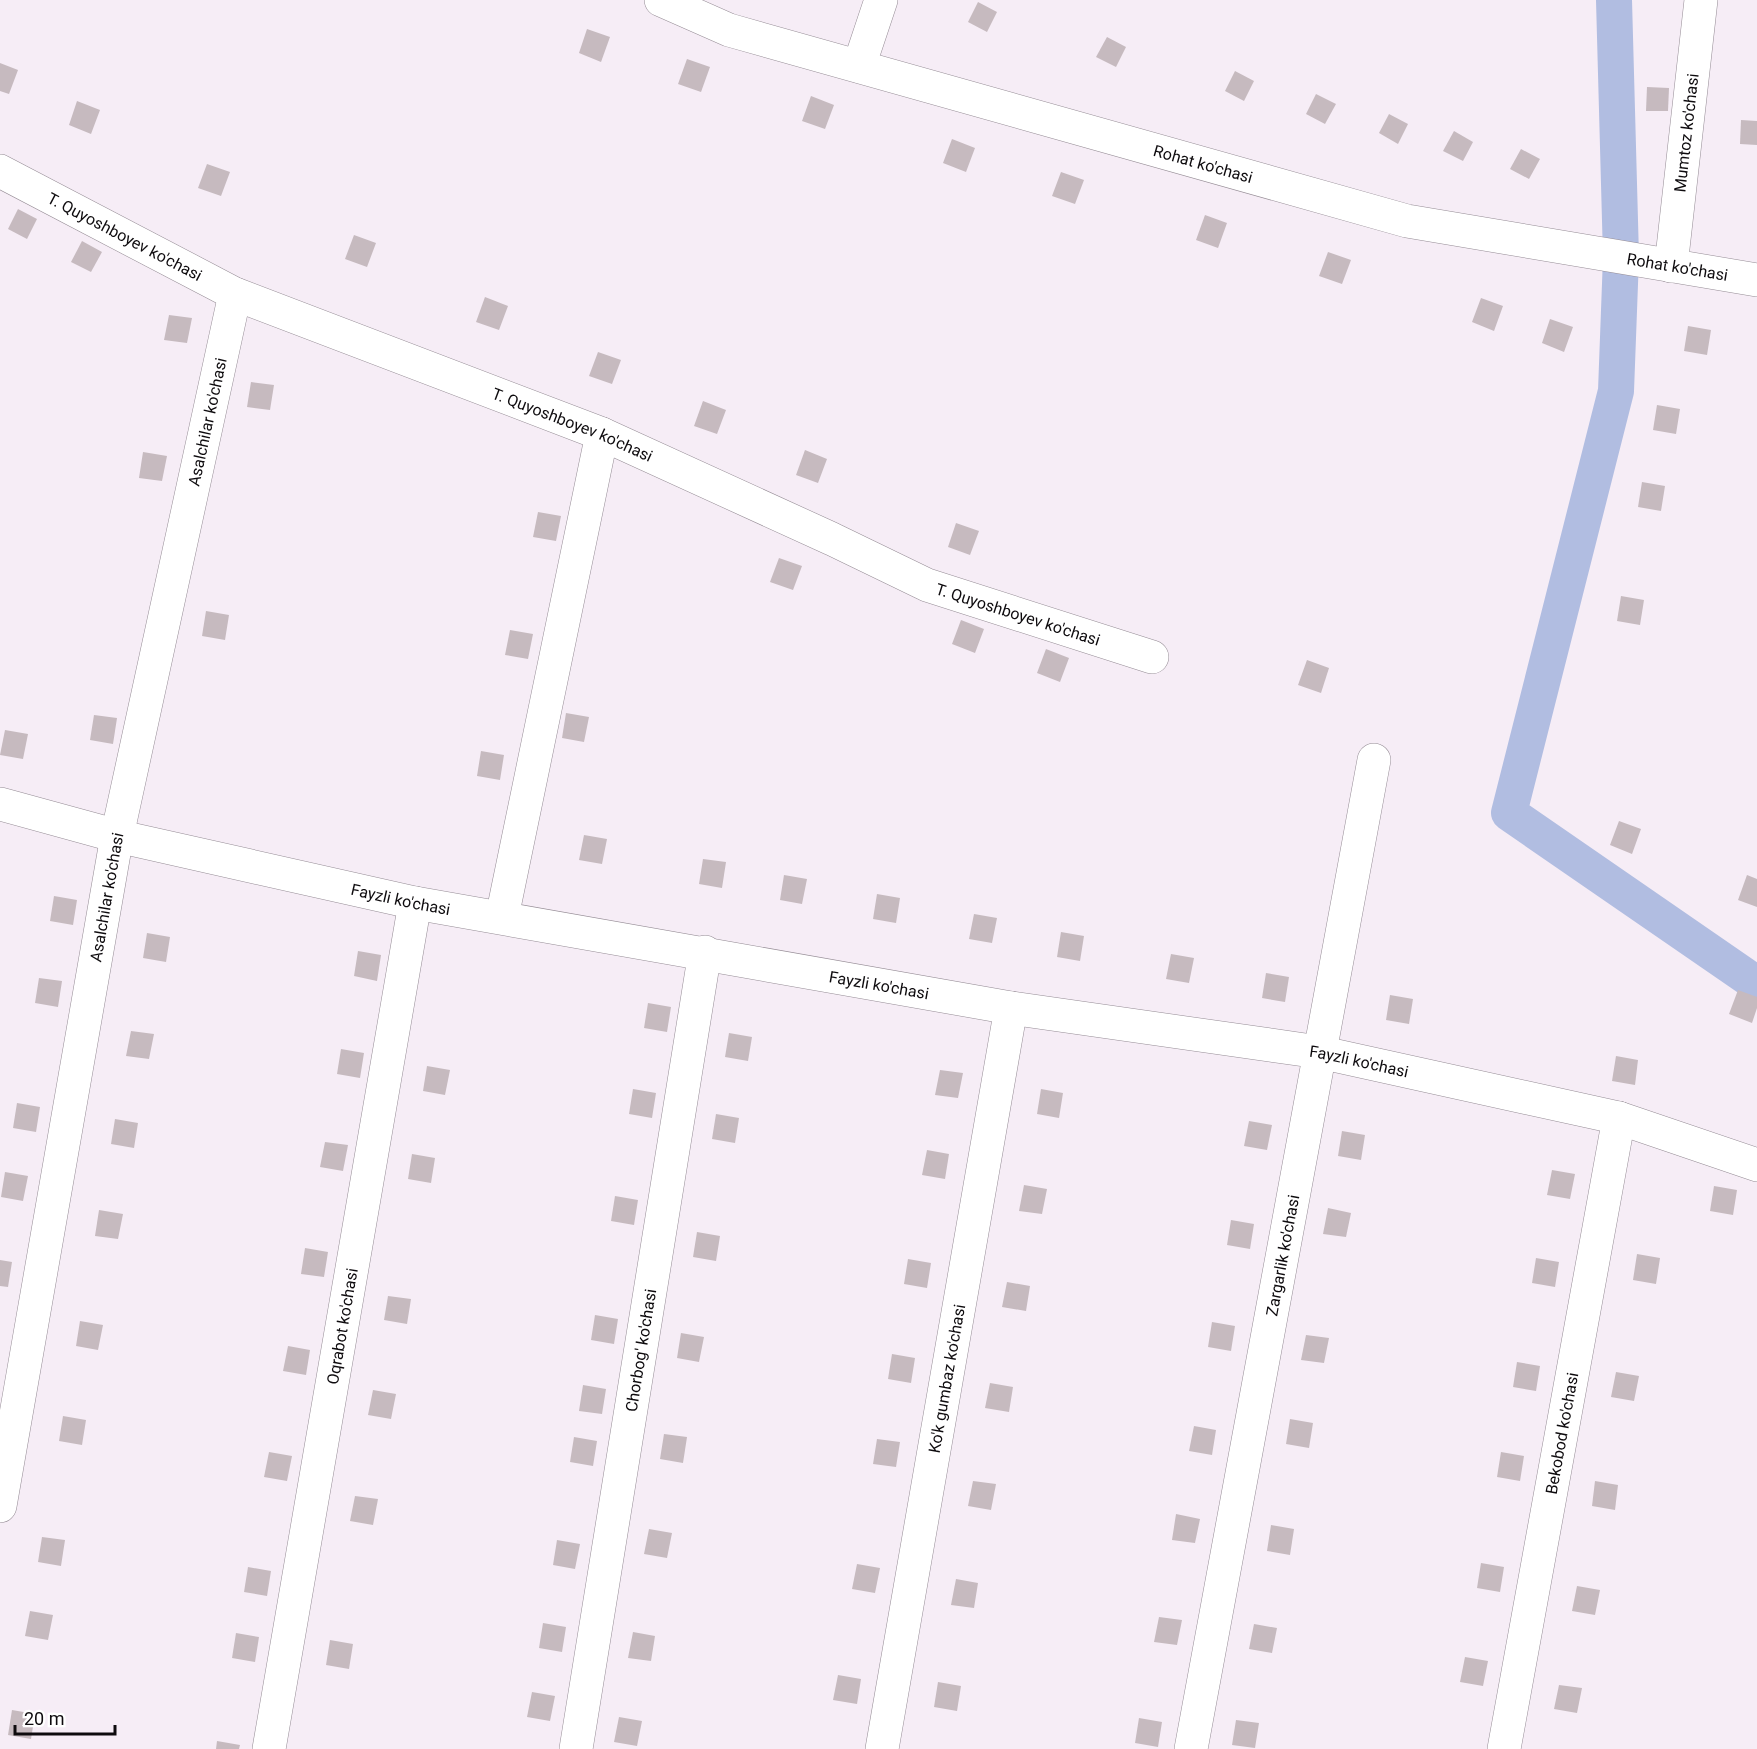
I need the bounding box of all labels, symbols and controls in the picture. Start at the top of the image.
street label: Mumtoz ko'chasi [1670,73,1703,193]
street label: Rohat ko'chasi [1151,141,1255,187]
street label: T. Quyoshboyev ko'chasi [44,189,205,285]
street label: Rohat ko'chasi [1625,249,1729,285]
street label: Asalchilar ko'chasi [184,356,231,488]
street label: T. Quyoshboyev ko'chasi [489,384,656,466]
street label: T. Quyoshboyev ko'chasi [933,579,1103,650]
street label: Asalchilar ko'chasi [86,831,127,963]
street label: Fayzli ko'chasi [349,880,452,919]
street label: Fayzli ko'chasi [828,967,930,1003]
street label: Fayzli ko'chasi [1308,1042,1410,1081]
street label: Zargarlik ko'chasi [1262,1193,1303,1318]
street label: Oqrabot ko'chasi [323,1267,362,1386]
street label: Chorbog' ko'chasi [622,1287,660,1413]
street label: Ko'k gumbaz ko'chasi [925,1303,969,1455]
street label: Bekobod ko'chasi [1542,1371,1582,1496]
scale bar [15,1698,116,1736]
text: 20 m [24,1708,64,1729]

